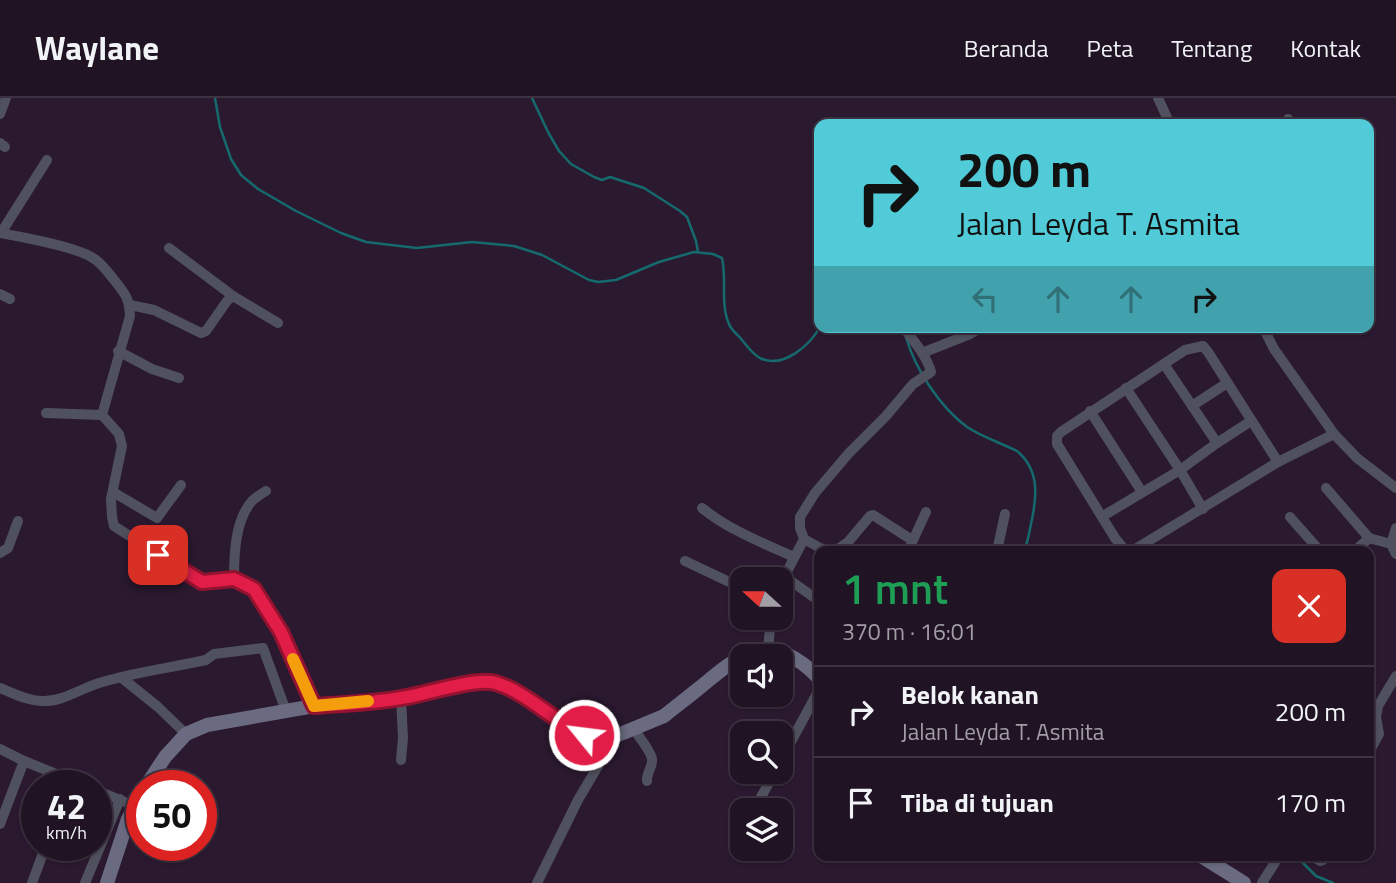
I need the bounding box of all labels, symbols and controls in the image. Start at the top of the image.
text: Waylane [35,23,159,73]
text: Beranda [964,30,1049,66]
text: Peta [1087,30,1133,66]
text: Tentang [1171,30,1252,66]
text: Kontak [1290,30,1361,66]
text: 200 m [957,131,1091,206]
icon: right [842,147,933,238]
text: Jalan Leyda T. Asmita [957,199,1240,247]
icon: left [966,280,1004,318]
icon: ahead [1039,280,1077,318]
icon: ahead [1112,280,1150,318]
icon: right [1185,280,1223,318]
pin [128,525,188,585]
icon: arrive [139,536,177,574]
text: 1 mnt [842,556,948,620]
north arrow [730,567,793,630]
map controls [730,567,793,861]
button: close [1272,569,1346,643]
text: 370 m · 16:01 [842,614,977,649]
button: sound [730,644,793,707]
text: Belok kanan [901,675,1039,714]
text: 200 m [1275,692,1346,731]
icon: right [842,693,880,731]
position arrow [547,698,621,772]
text: Jalan Leyda T. Asmita [901,714,1104,749]
button: search [730,721,793,784]
speed limit sign: 50 [126,770,217,861]
text: 42 [47,779,86,833]
text: Tiba di tujuan [901,783,1054,822]
text: 170 m [1275,783,1346,822]
icon: arrive [842,784,880,822]
button: layers [730,798,793,861]
text: km/h [46,819,87,846]

